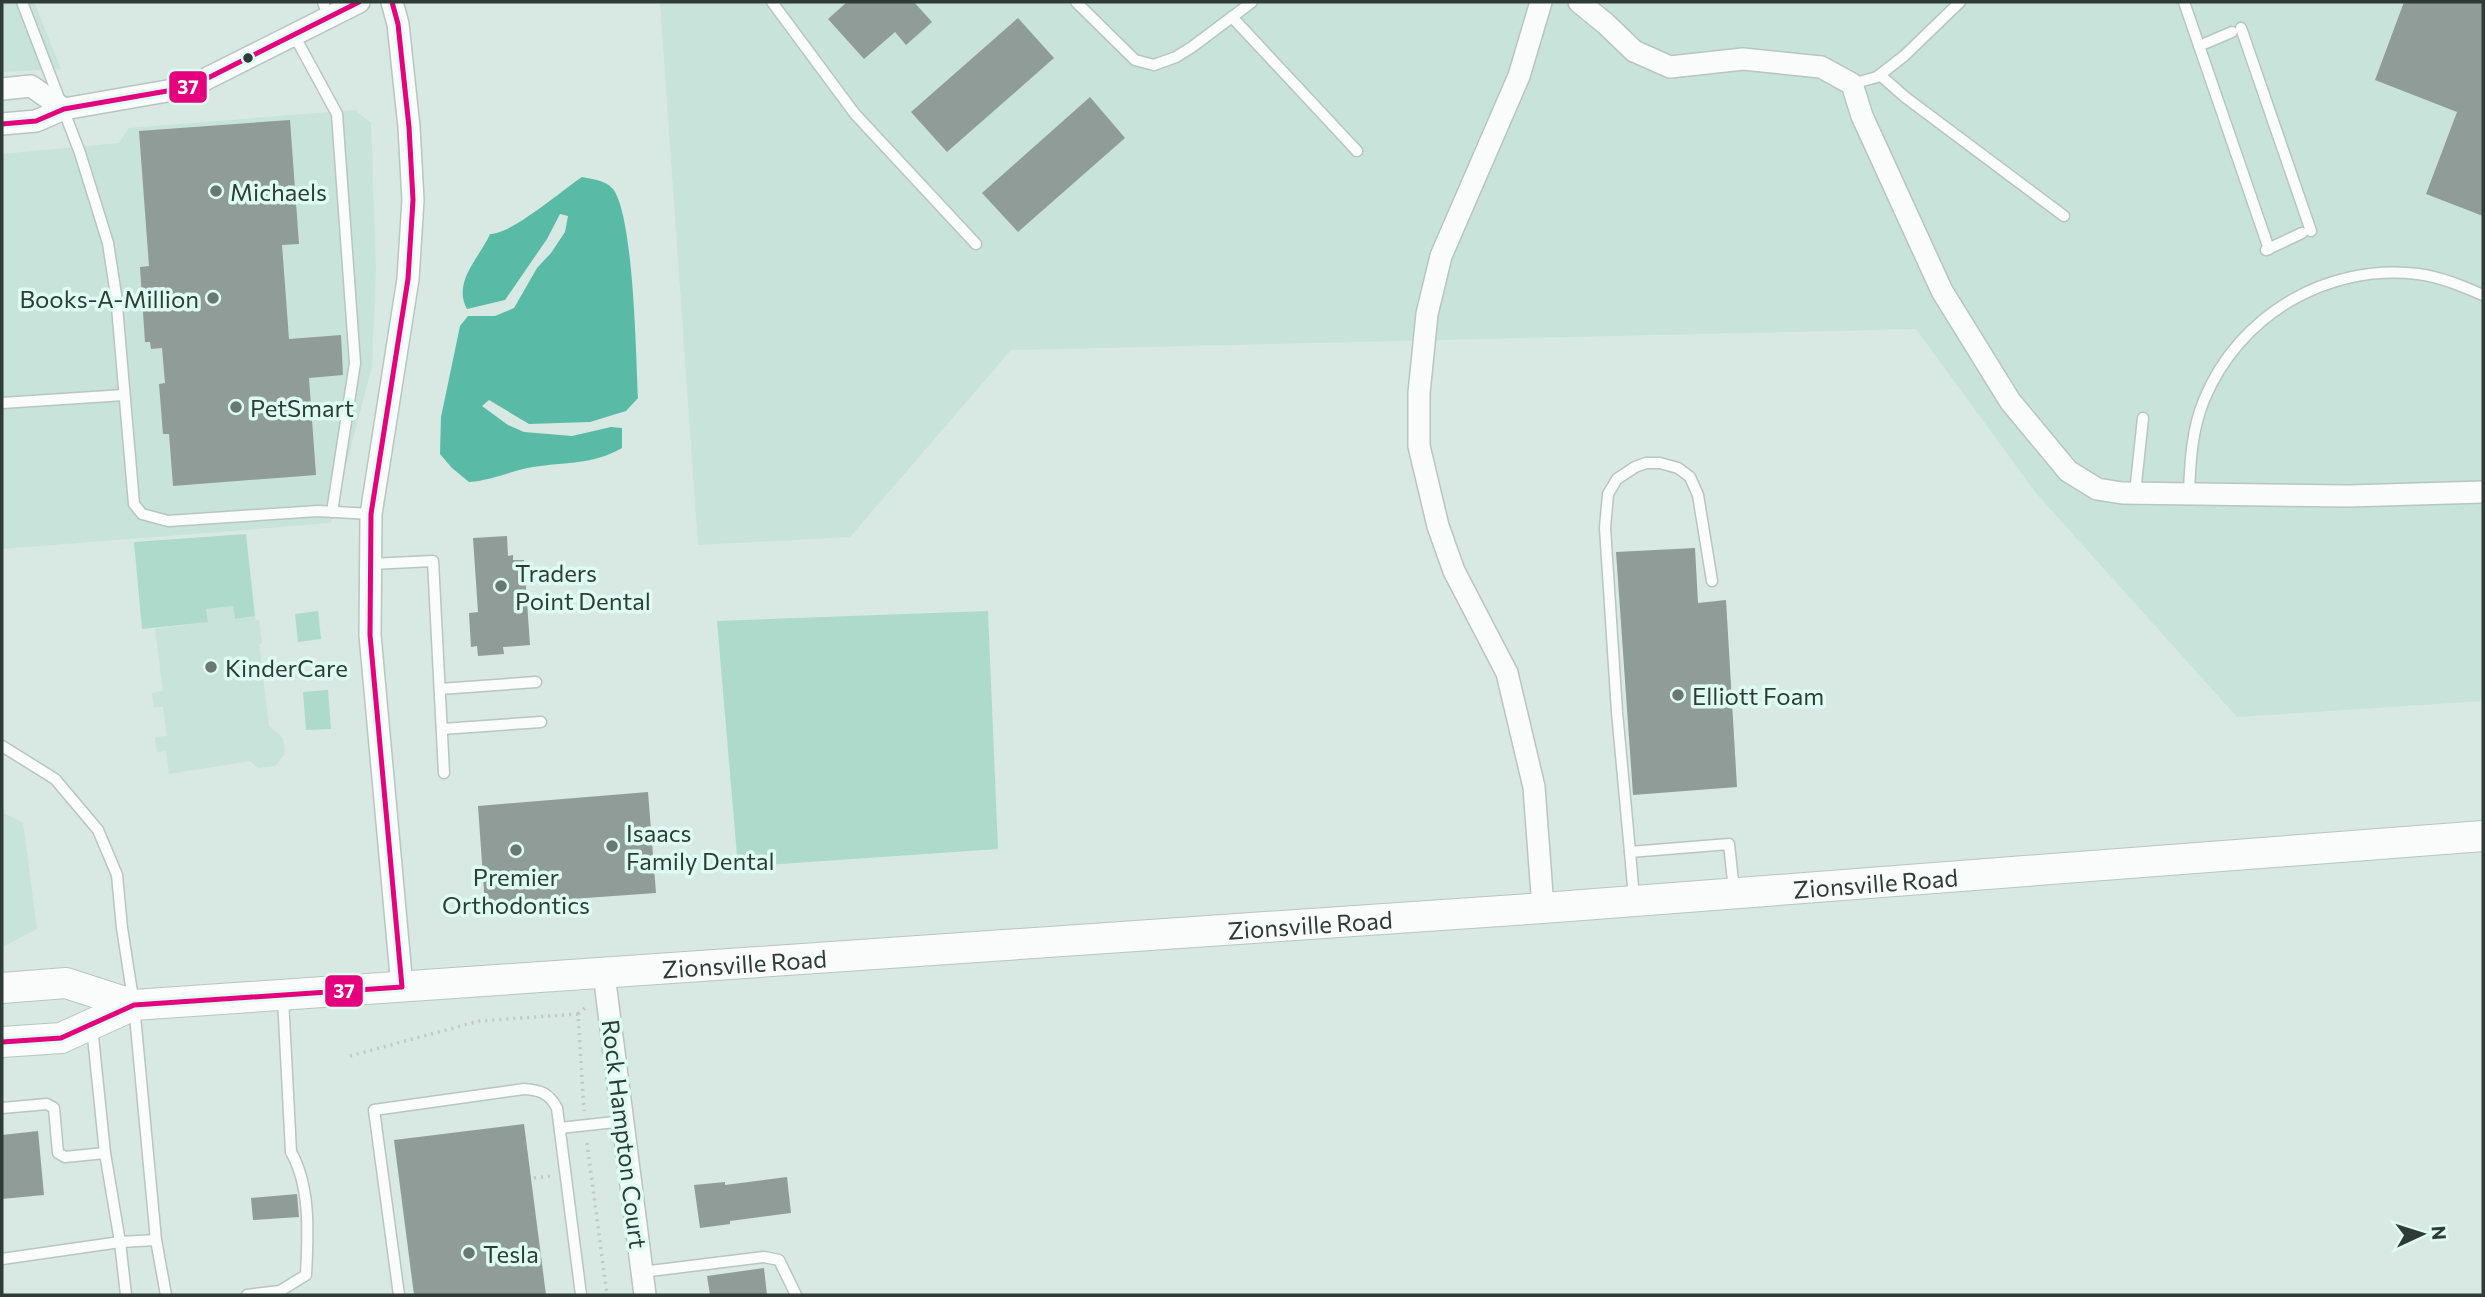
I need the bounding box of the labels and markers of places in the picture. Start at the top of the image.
unlabelled marker [241,51,255,65]
place label: Michaels [230,177,327,206]
marker: Michaels [208,183,224,199]
place label: Books-A-Million [19,284,199,313]
marker: Books-A-Million [205,290,221,306]
place label: PetSmart [250,393,354,422]
marker: PetSmart [228,399,244,415]
place label: Traders Point Dental [515,558,651,615]
marker: Traders Point Dental [493,578,509,594]
place label: KinderCare [225,653,348,682]
marker: KinderCare [203,659,219,675]
place label: Elliott Foam [1692,681,1824,710]
marker: Elliott Foam [1670,687,1686,703]
place label: Isaacs Family Dental [626,818,775,875]
marker: Isaacs Family Dental [604,838,620,854]
marker: Premier Orthodontics [508,842,524,858]
place label: Premier Orthodontics [442,862,590,919]
place label: Tesla [483,1239,539,1268]
marker: Tesla [461,1245,477,1261]

